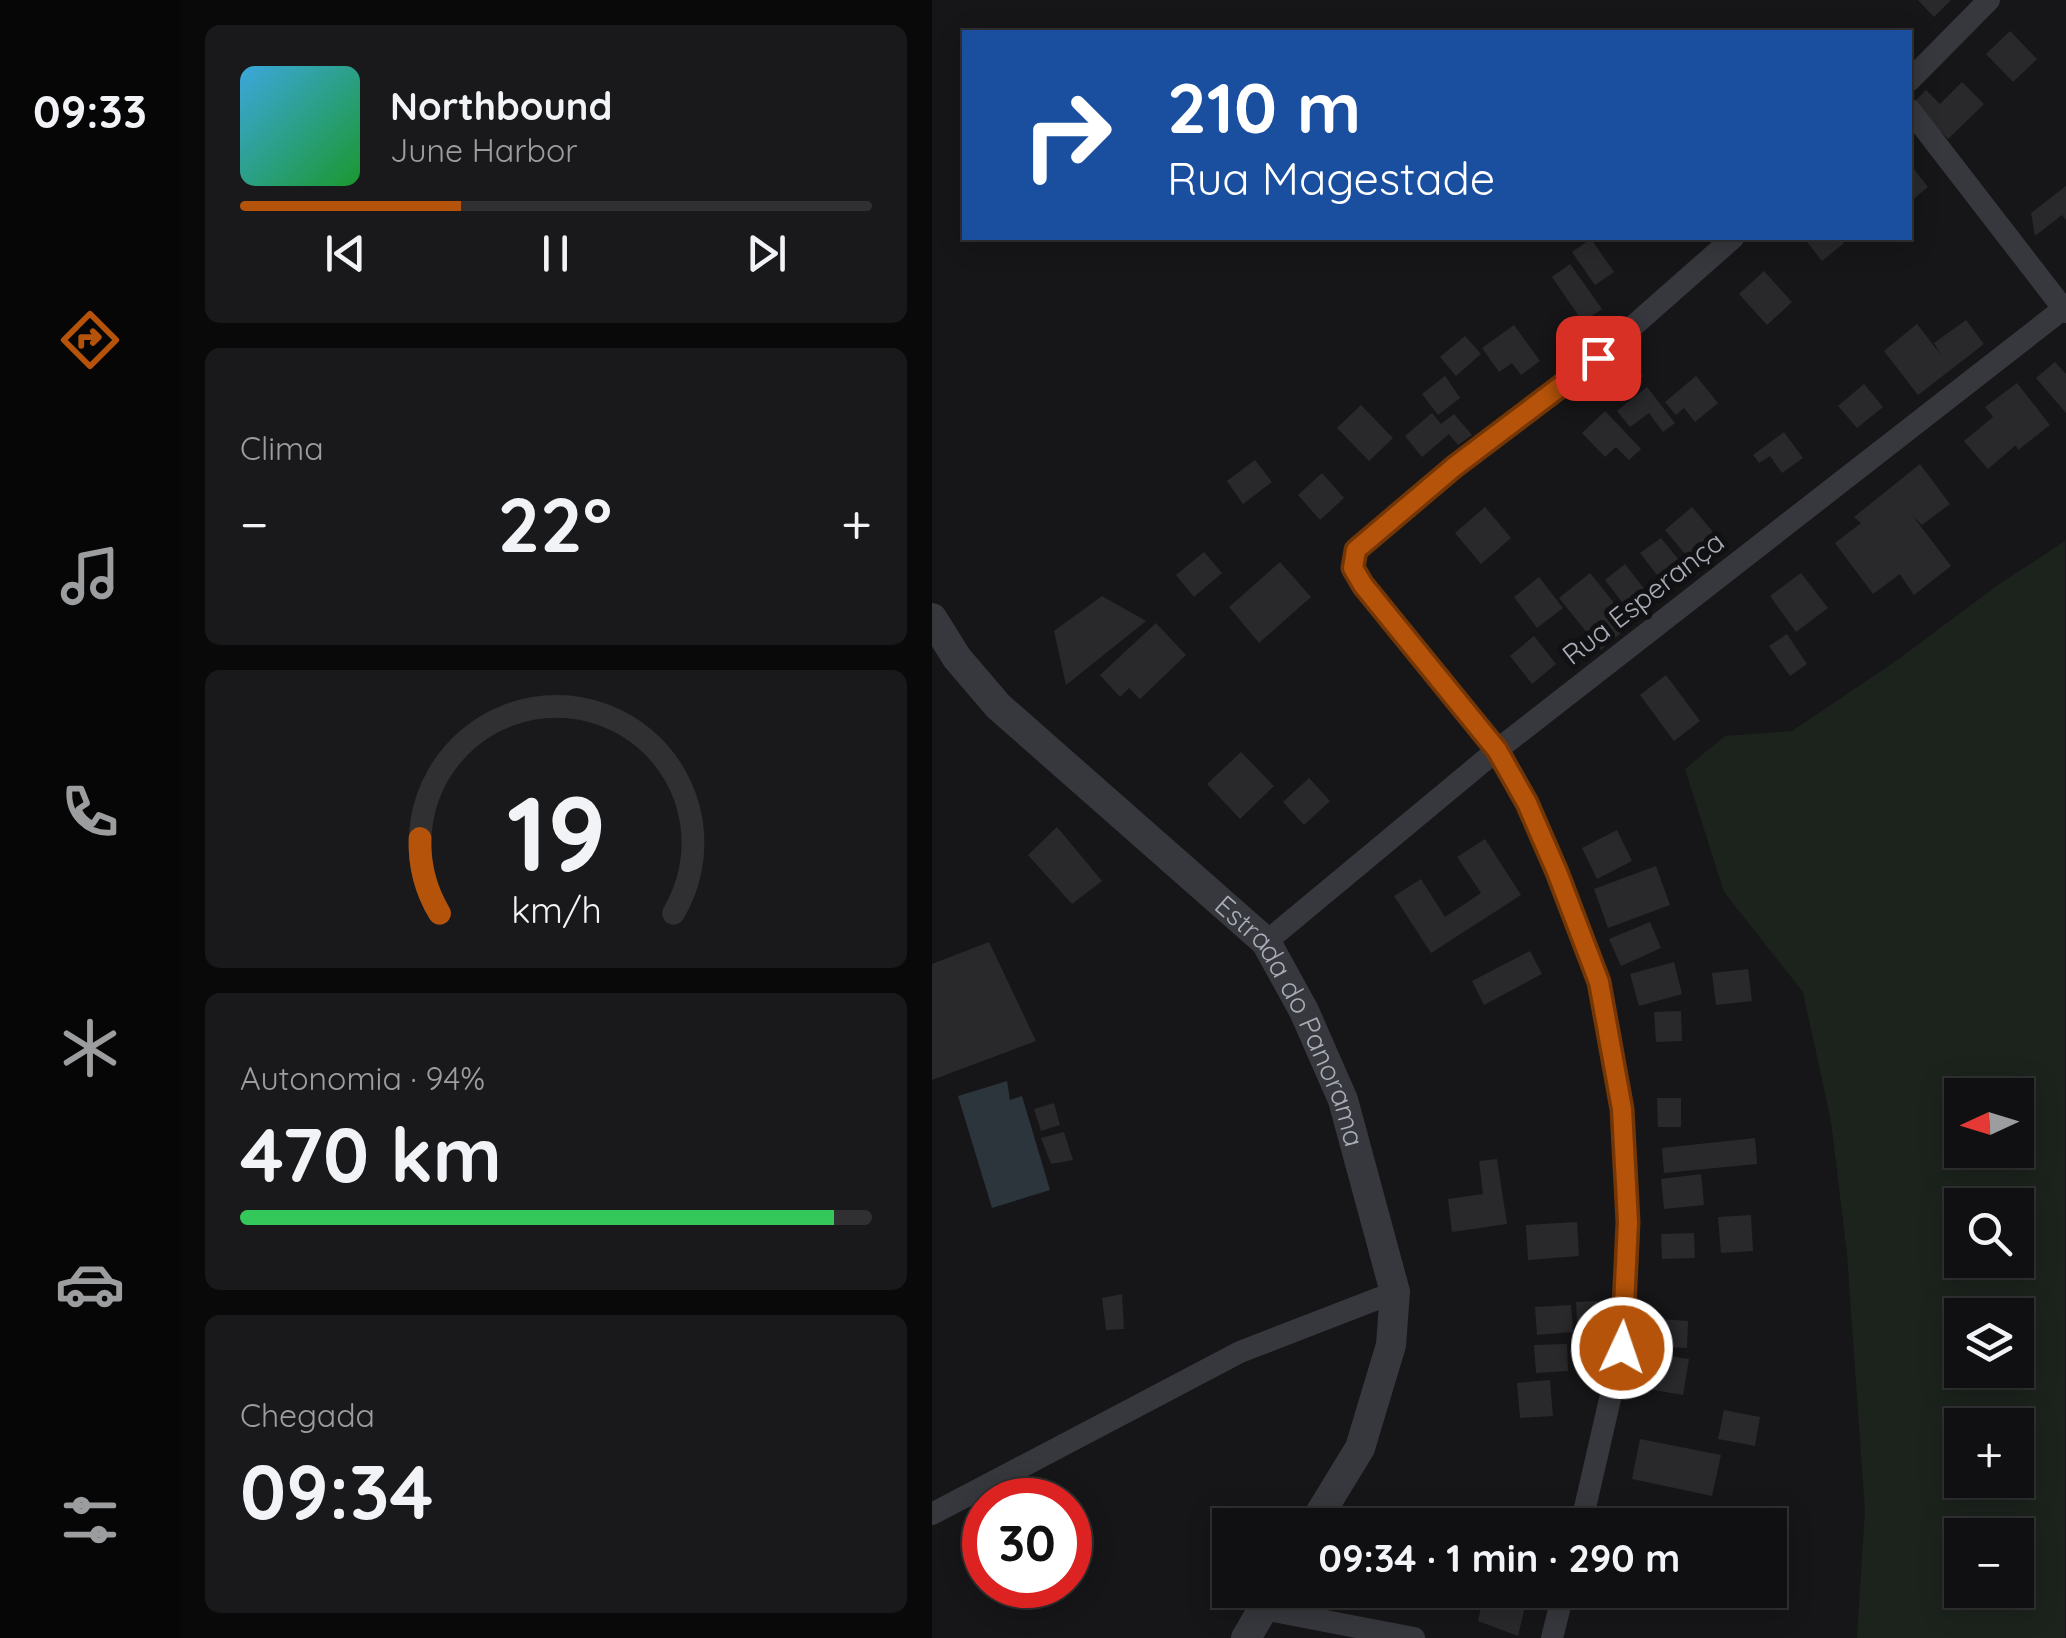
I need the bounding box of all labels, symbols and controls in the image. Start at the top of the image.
text: 210 m [1167,63,1361,151]
icon: right [1002,70,1132,200]
text: Northbound [390,82,612,130]
text: 09:33 [33,83,147,139]
text: June Harbor [390,130,578,170]
text: Rua Magestade [1167,150,1495,206]
icon: previous [318,226,373,281]
icon: pause [528,226,583,281]
icon: next [739,226,794,281]
icon: directions [55,305,125,375]
pin [1556,316,1641,401]
icon: arrive [1571,331,1626,386]
text: Clima [240,428,324,468]
text: 22° [497,477,612,571]
text: − [240,489,269,558]
text: + [841,489,872,558]
street label: Rua Esperança [1555,524,1731,672]
icon: music [55,541,125,611]
text: 19 [506,767,606,897]
icon: phone [55,777,125,847]
text: km/h [511,887,601,932]
street label: Estrada do Panorama [1208,887,1373,1150]
icon: climate [55,1013,125,1083]
text: Autonomia · 94% [240,1058,485,1098]
north arrow [1944,1078,2034,1168]
map controls [1944,1078,2034,1608]
text: 470 km [240,1107,502,1201]
button: search [1944,1188,2034,1278]
icon: car [55,1249,125,1319]
position arrow [1570,1296,1674,1400]
button: layers [1944,1298,2034,1388]
text: Chegada [240,1395,375,1435]
button: + [1944,1408,2034,1498]
text: 09:34 [240,1444,434,1538]
speed limit sign: 30 [962,1478,1092,1608]
icon: filters [55,1485,125,1555]
button: − [1944,1518,2034,1608]
text: 09:34 · 1 min · 290 m [1319,1534,1680,1582]

